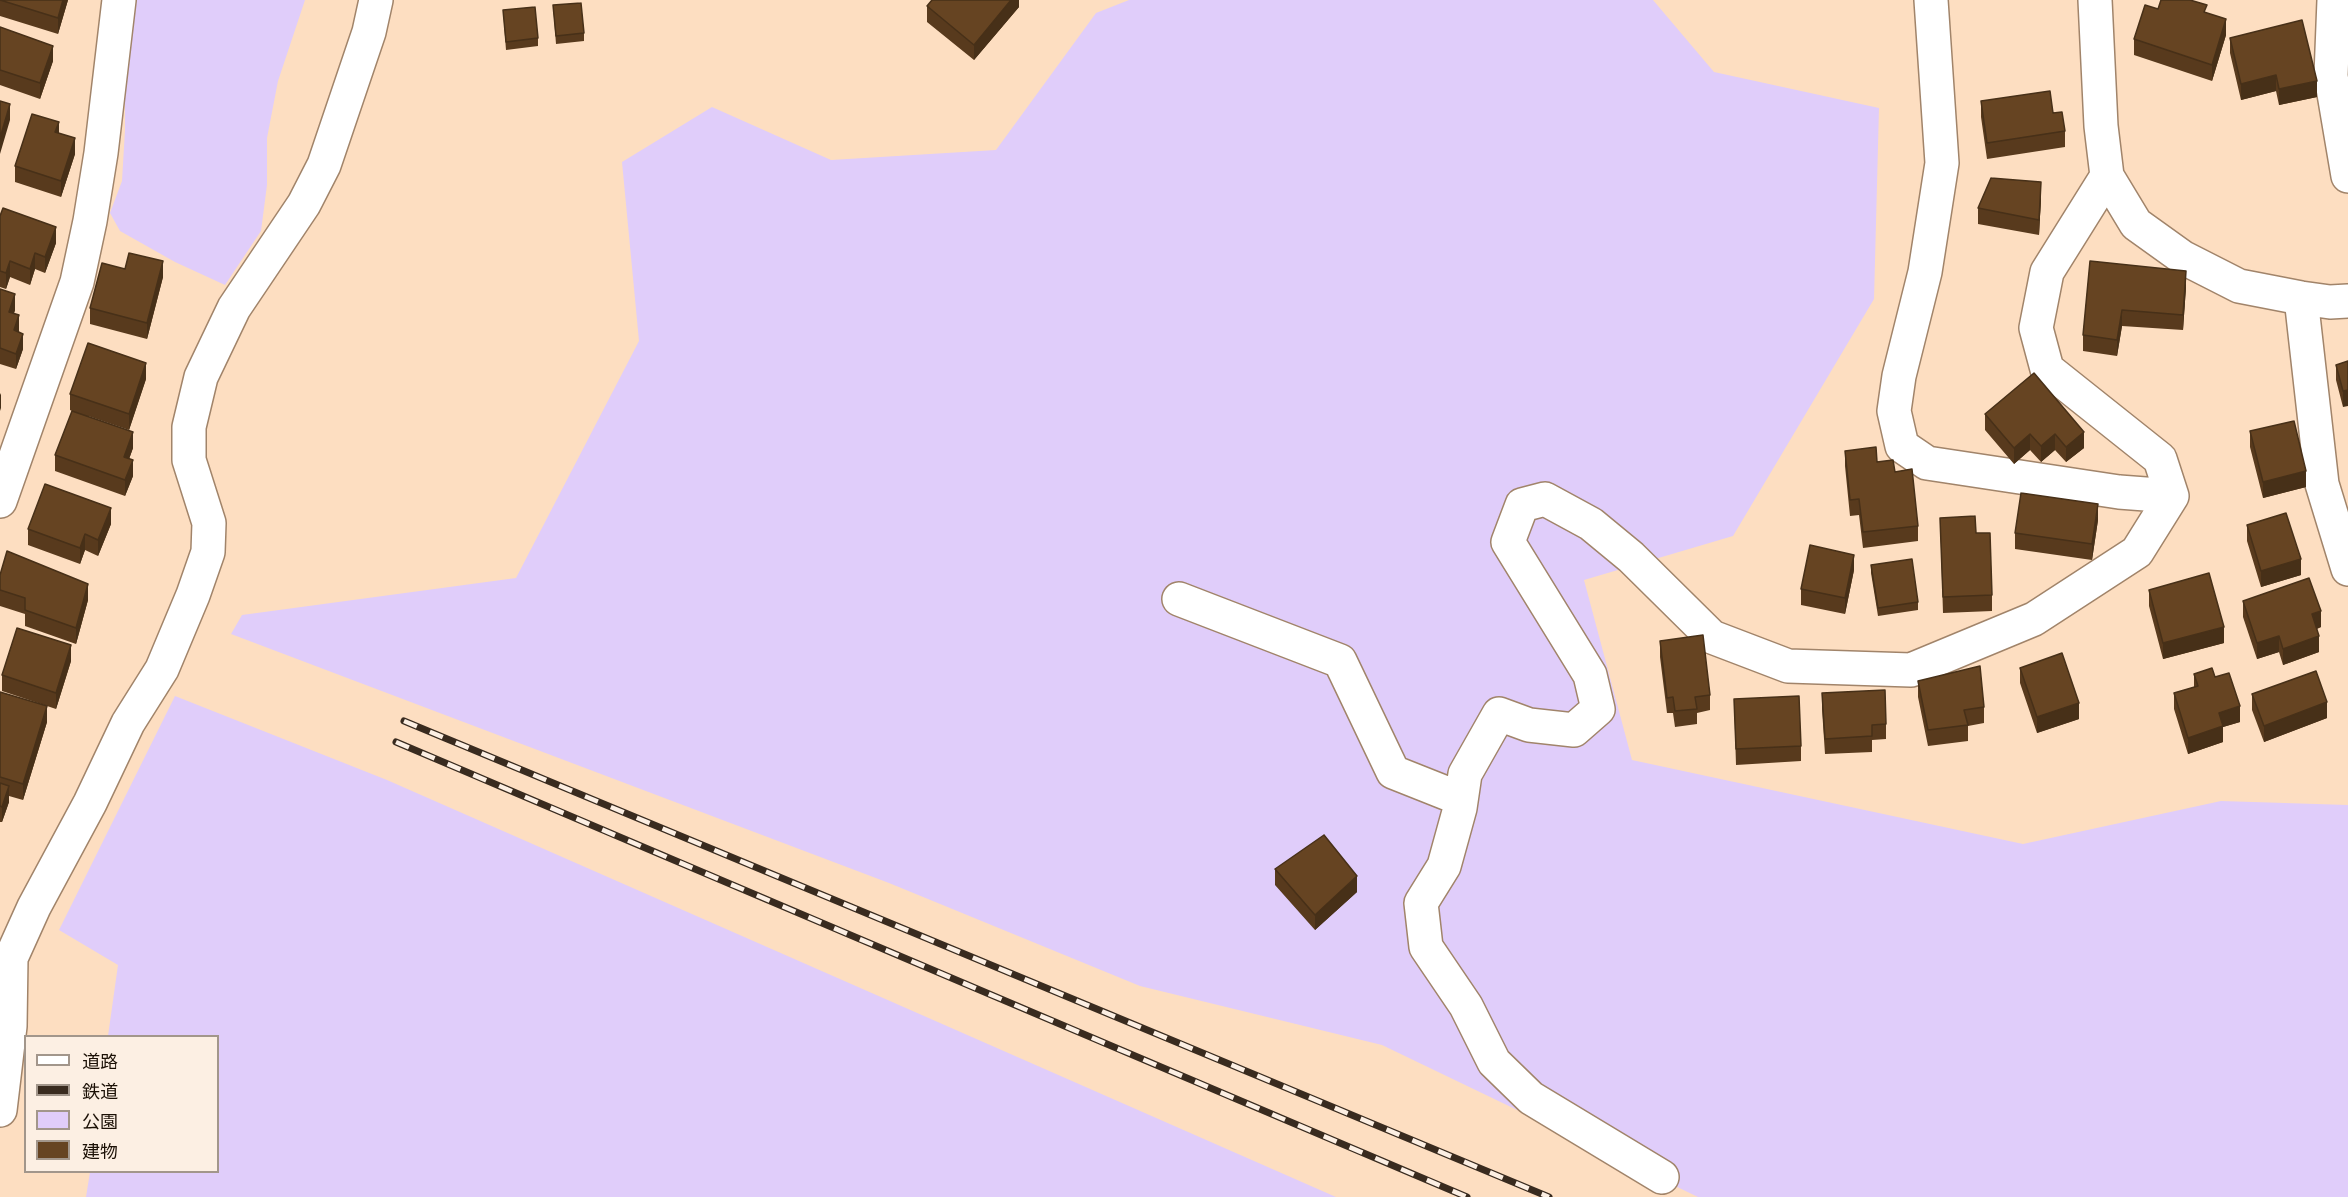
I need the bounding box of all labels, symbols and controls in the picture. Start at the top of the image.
legend [24,1035,219,1173]
text: 道路 [82,1049,118,1073]
text: 鉄道 [82,1079,118,1103]
text: 公園 [82,1109,118,1133]
text: 建物 [82,1139,118,1163]

